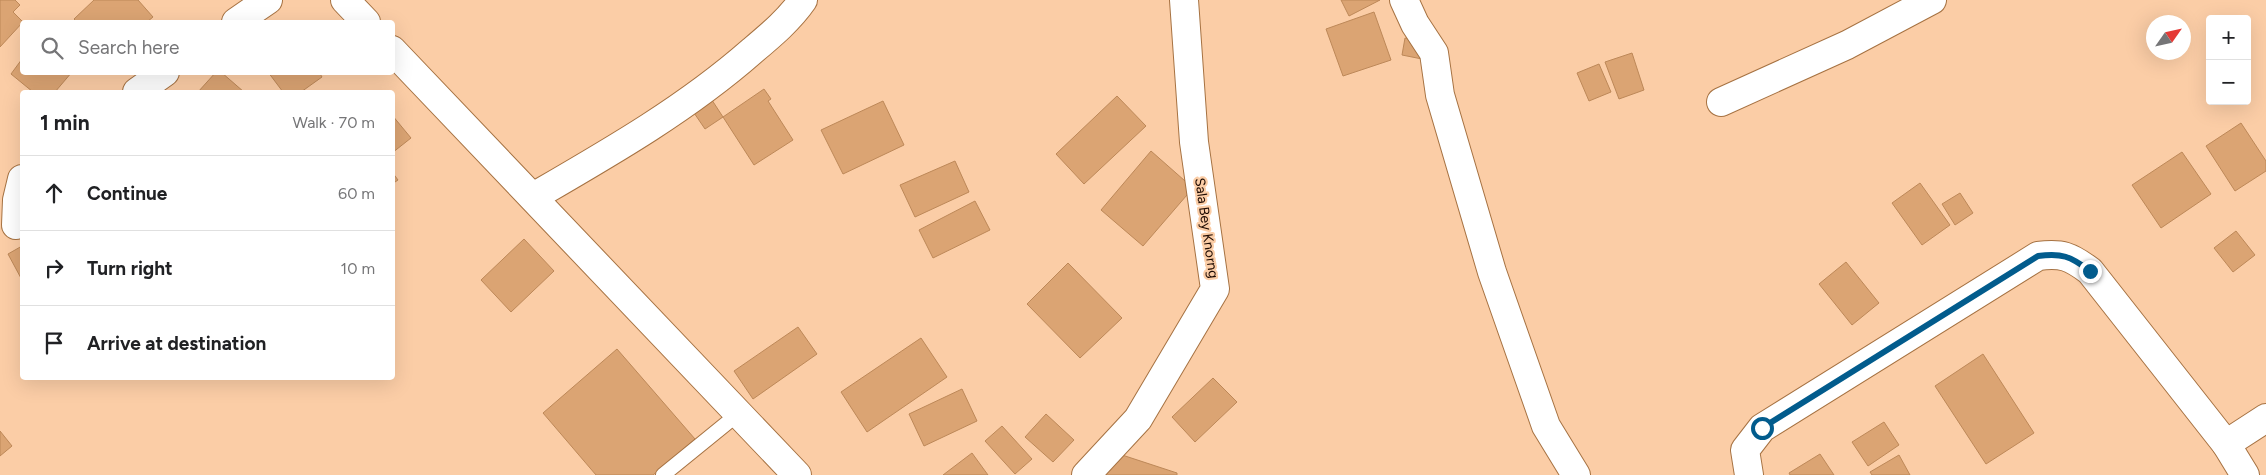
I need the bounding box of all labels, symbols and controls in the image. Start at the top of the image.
north arrow [2146,15,2191,60]
map controls [2206,15,2251,105]
button: + [2206,15,2251,60]
search box [20,20,395,75]
icon: search [38,34,66,62]
text: Search here [78,36,180,59]
button: − [2206,60,2251,105]
text: 1 min [40,110,90,135]
text: Walk · 70 m [292,113,375,132]
street label: Sala Bey Knorng [1191,177,1222,279]
icon: ahead [40,179,68,207]
text: Continue [87,182,167,205]
text: 60 m [338,184,375,203]
icon: right [40,254,68,282]
text: Turn right [87,257,173,280]
text: 10 m [341,259,375,278]
route end [2079,260,2102,283]
icon: arrive [40,329,68,357]
text: Arrive at destination [87,332,266,355]
route start [1751,417,1774,440]

